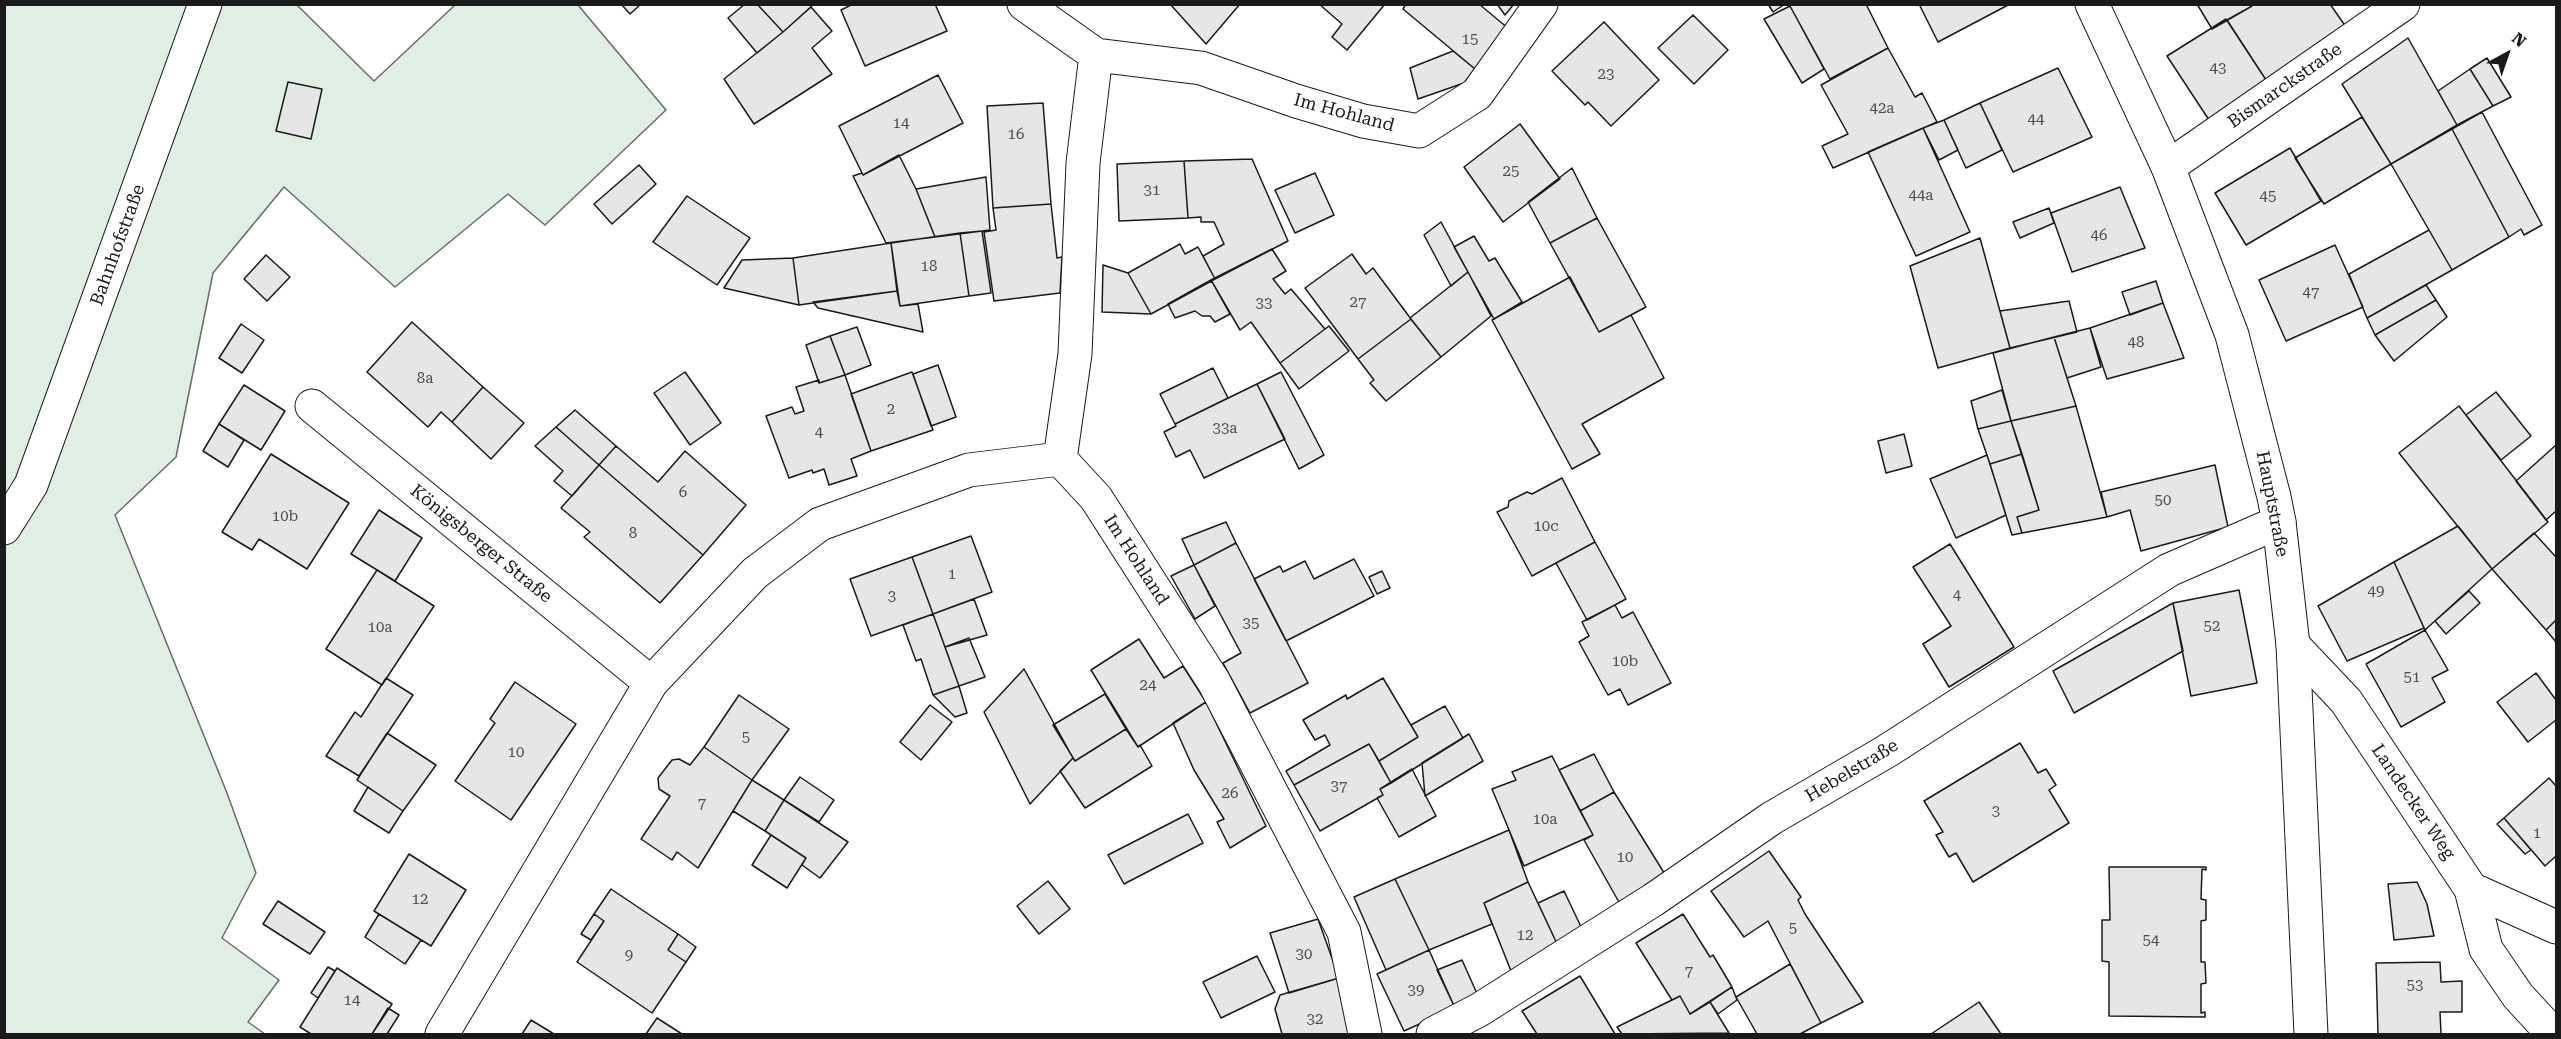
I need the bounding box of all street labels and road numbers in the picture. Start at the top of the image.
street label: Bismarckstraße [2224,39,2346,133]
street label: Im Hohland [1291,89,1397,137]
street label: Bahnhofstraße [86,181,150,309]
street label: Hauptstraße [2251,449,2293,559]
street label: Königsberger Straße [406,480,556,608]
street label: Im Hohland [1099,511,1173,609]
street label: Hebelstraße [1802,735,1902,807]
street label: Landecker Weg [2366,740,2460,864]

